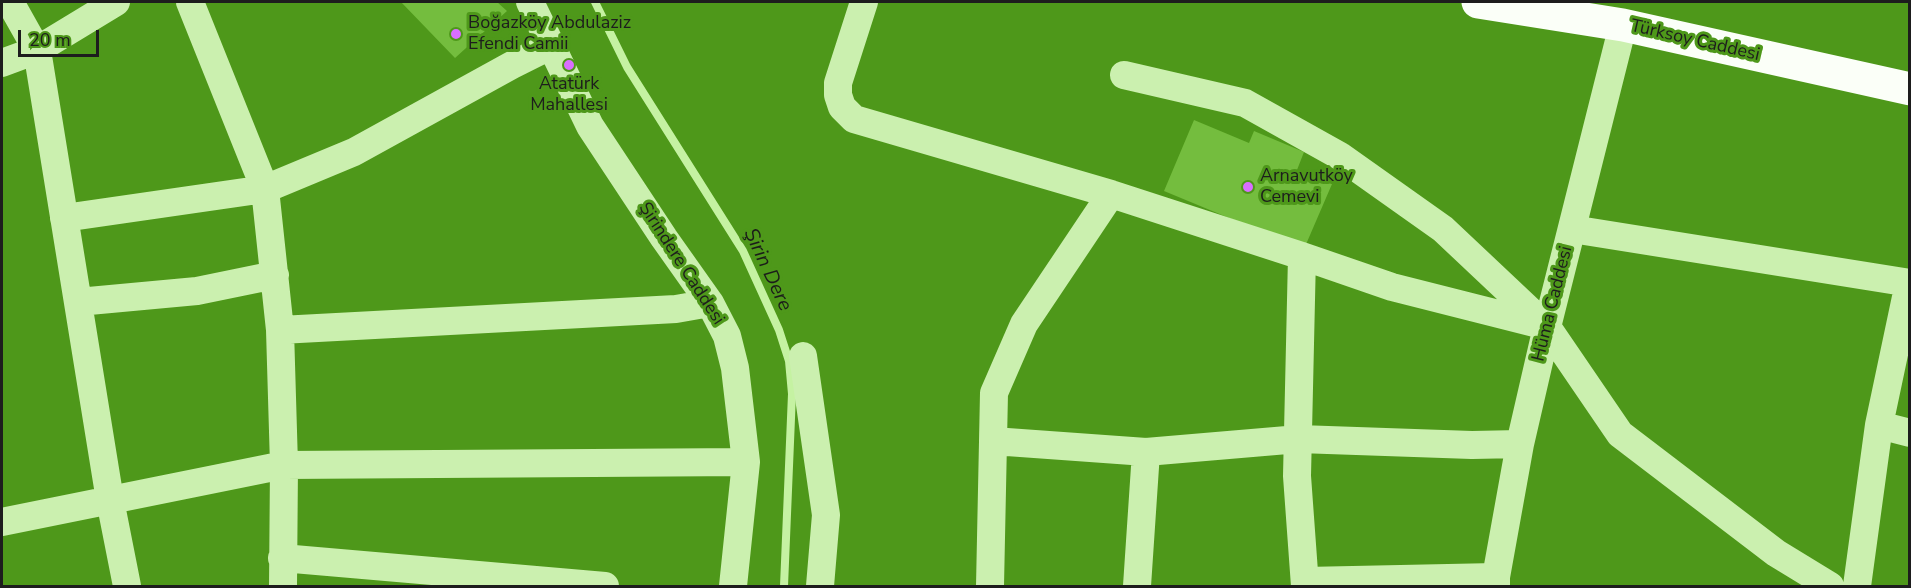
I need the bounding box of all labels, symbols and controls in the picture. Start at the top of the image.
place label: Boğazköy Abdulaziz Efendi Camii [468,13,631,56]
street label: Türksoy Caddesi [1628,16,1762,66]
scale bar [21,18,102,56]
marker: Boğazköy Abdulaziz Efendi Camii [449,27,463,41]
text: 20 m [29,28,71,52]
marker: Atatürk Mahallesi [562,58,576,72]
place label: Atatürk Mahallesi [530,74,608,116]
place label: Arnavutköy Cemevi [1260,166,1353,208]
marker: Arnavutköy Cemevi [1241,180,1255,194]
street label: Şirindere Caddesi [633,199,729,329]
water label: Şirin Dere [737,225,797,315]
street label: Hüma Caddesi [1528,244,1578,364]

